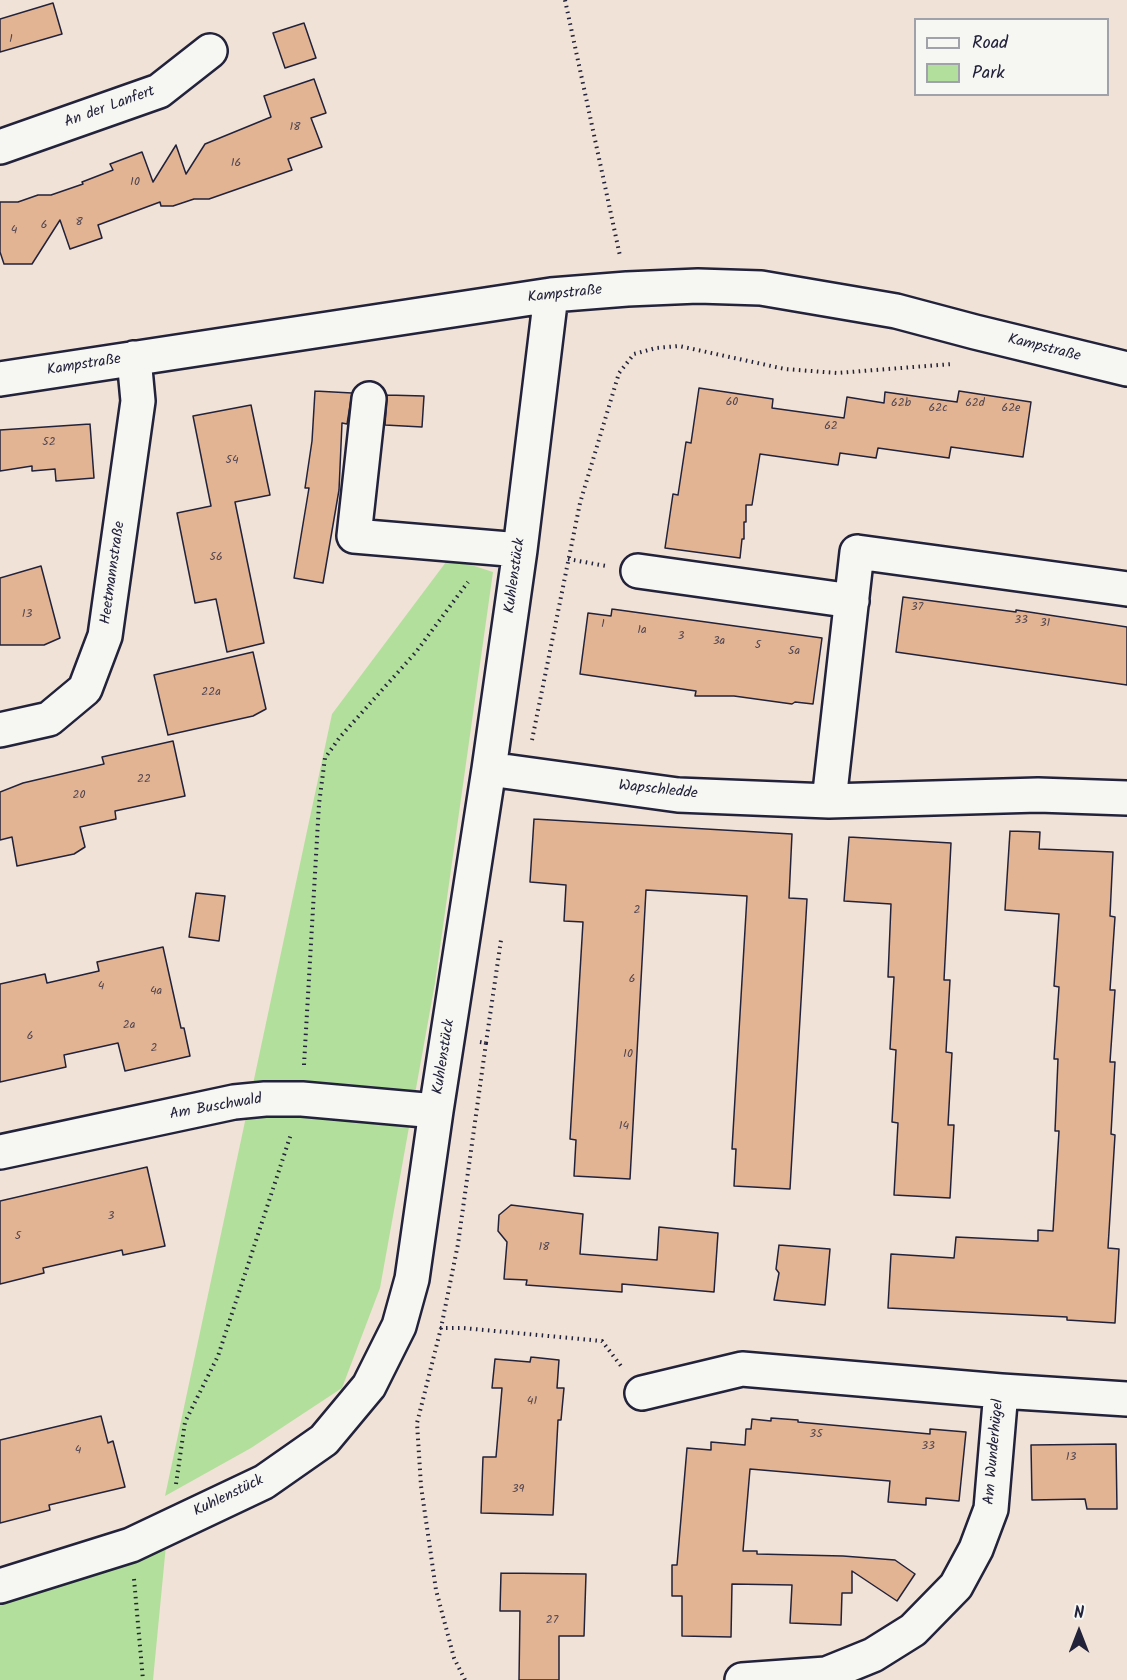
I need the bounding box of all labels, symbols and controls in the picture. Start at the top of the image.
legend [914,18,1109,96]
text: Road [972,29,1008,58]
house number: 1 [9,33,13,47]
text: Park [972,59,1005,88]
street label: An der Lanfert [62,83,158,133]
house number: 18 [290,121,300,135]
house number: 16 [231,157,241,171]
house number: 10 [130,176,140,190]
house number: 8 [75,216,83,230]
house number: 6 [41,219,47,233]
house number: 4 [11,224,17,238]
street label: Kampstraße [527,282,603,308]
street label: Kampstraße [1006,331,1082,367]
street label: Kampstraße [46,351,122,381]
house number: 60 [726,396,738,410]
house number: 62b [891,397,911,411]
house number: 62d [965,397,985,411]
house number: 62c [929,402,947,416]
house number: 62e [1001,402,1021,416]
house number: 62 [824,420,838,434]
house number: 52 [42,436,56,450]
house number: 54 [225,454,239,468]
street label: Heetmannstraße [98,520,130,626]
street label: Kuhlenstück [502,537,530,615]
house number: 56 [209,551,223,565]
house number: 37 [911,601,923,615]
house number: 13 [22,608,32,622]
house number: 33 [1014,614,1028,628]
house number: 31 [1040,617,1050,631]
house number: 1 [601,618,605,632]
house number: 1a [637,624,647,638]
house number: 3 [678,630,684,644]
house number: 3a [713,635,725,649]
house number: 5 [755,639,761,653]
house number: 5a [788,645,800,659]
house number: 22a [201,686,221,700]
house number: 22 [137,773,151,787]
street label: Wapschledde [618,778,698,804]
house number: 20 [73,789,85,803]
house number: 2 [634,904,640,918]
house number: 6 [629,973,635,987]
house number: 4 [98,980,104,994]
house number: 4a [150,985,162,999]
street label: Kuhlenstück [430,1018,460,1096]
house number: 2a [123,1019,135,1033]
house number: 6 [27,1030,33,1044]
house number: 2 [151,1042,157,1056]
house number: 10 [623,1048,633,1062]
street label: Am Buschwald [169,1091,263,1125]
house number: 14 [619,1120,629,1134]
house number: 3 [108,1210,114,1224]
house number: 5 [15,1230,21,1244]
house number: 18 [539,1241,549,1255]
house number: 41 [527,1395,537,1409]
street label: Am Wunderhügel [981,1398,1009,1506]
house number: 35 [809,1428,823,1442]
house number: 33 [921,1440,935,1454]
house number: 4 [75,1444,81,1458]
house number: 13 [1066,1451,1076,1465]
street label: Kuhlenstück [191,1472,267,1522]
house number: 39 [512,1483,524,1497]
text: N [1074,1601,1084,1626]
north arrow [1049,1602,1109,1662]
house number: 27 [546,1614,558,1628]

